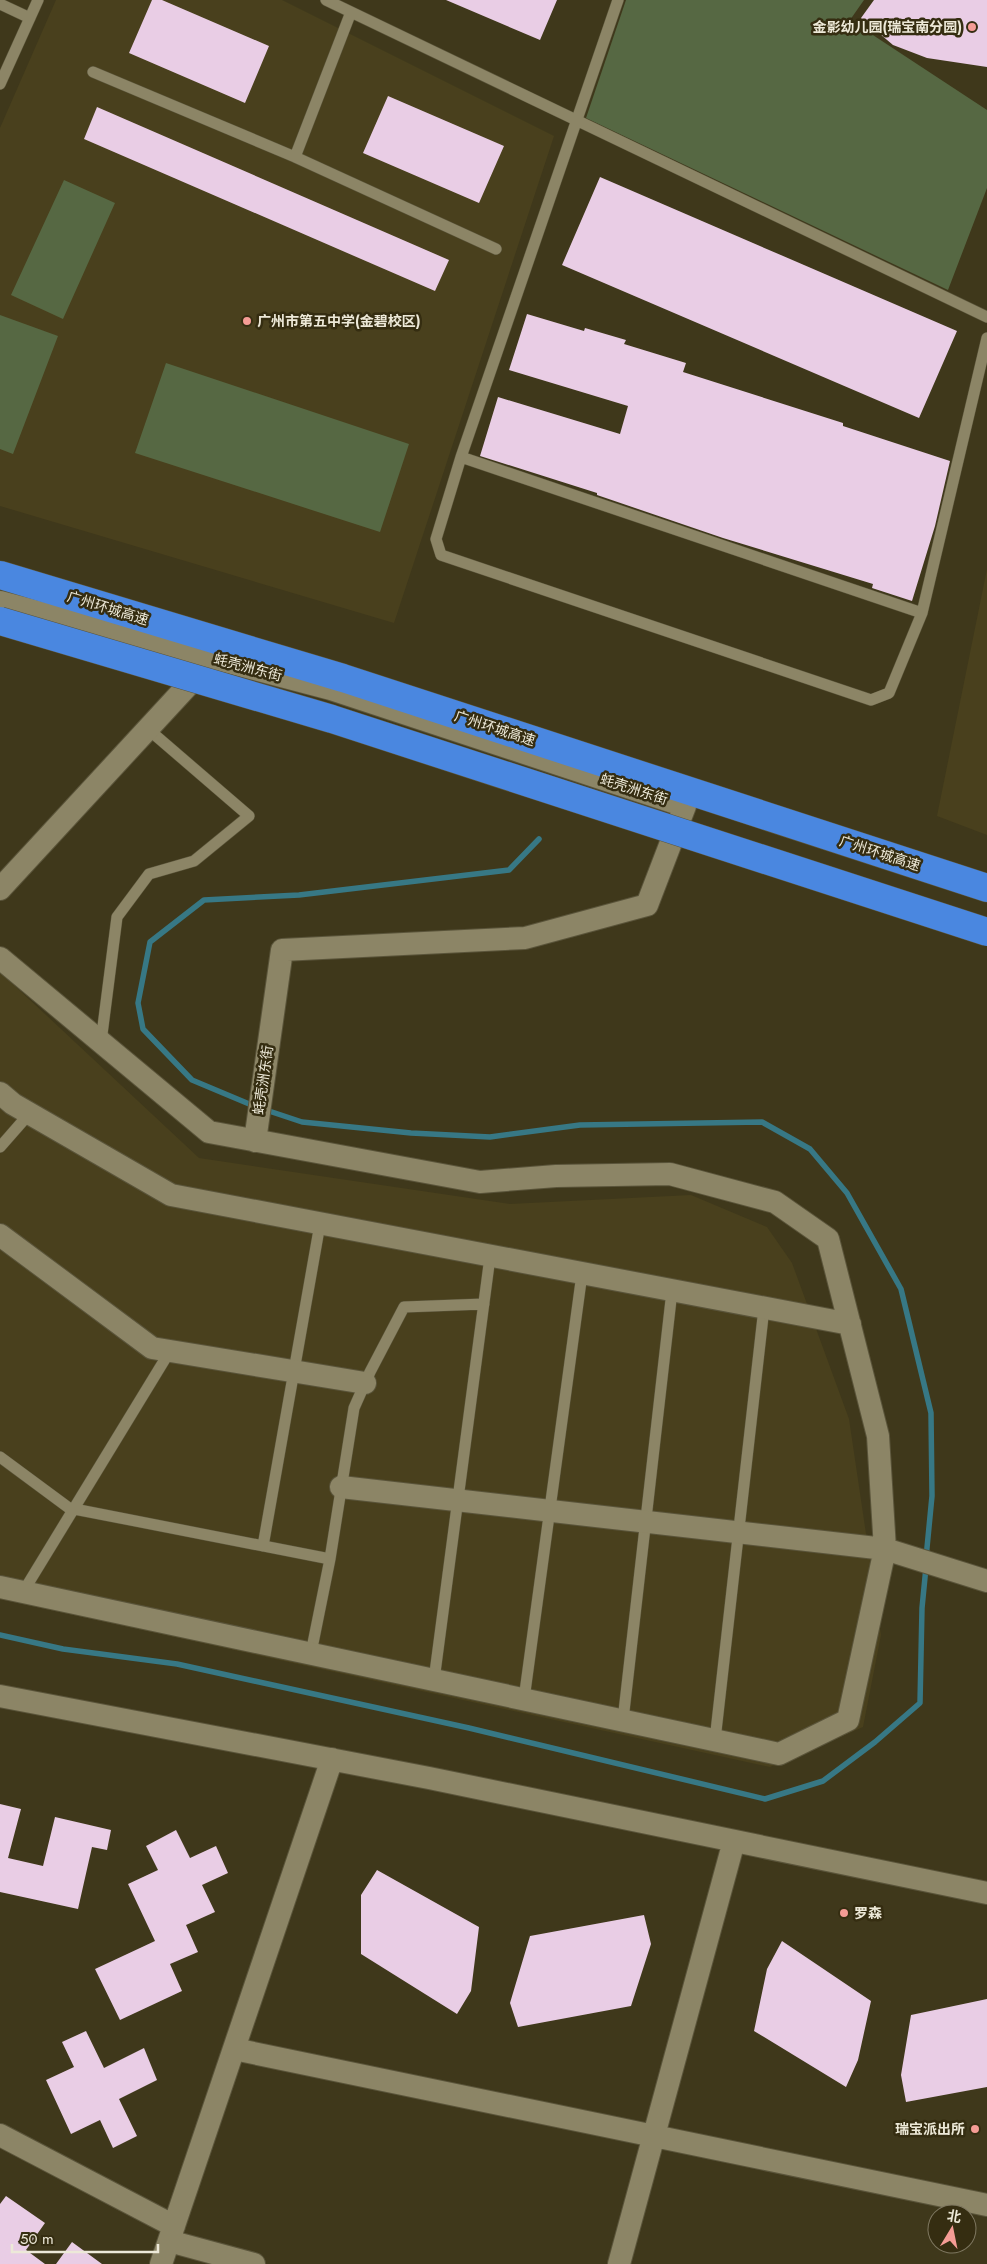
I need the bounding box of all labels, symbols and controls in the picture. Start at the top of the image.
place label: 金影幼儿园(瑞宝南分园) [812,17,962,37]
marker: 金影幼儿园(瑞宝南分园) [966,21,978,33]
place label: 广州市第五中学(金碧校区) [257,311,421,331]
marker: 广州市第五中学(金碧校区) [241,315,253,327]
street label: 广州环城高速 [65,586,151,630]
street label: 蚝壳洲东街 [212,648,284,686]
street label: 广州环城高速 [452,706,538,750]
street label: 蚝壳洲东街 [598,769,670,809]
street label: 广州环城高速 [837,831,923,875]
street label: 蚝壳洲东街 [248,1044,278,1116]
place label: 罗森 [854,1903,882,1923]
marker: 罗森 [838,1907,850,1919]
place label: 瑞宝派出所 [895,2119,965,2139]
marker: 瑞宝派出所 [969,2123,981,2135]
north arrow [927,2204,977,2254]
text: 北 [946,2205,963,2227]
scale bar [12,2222,159,2254]
text: 50 m [20,2228,54,2250]

